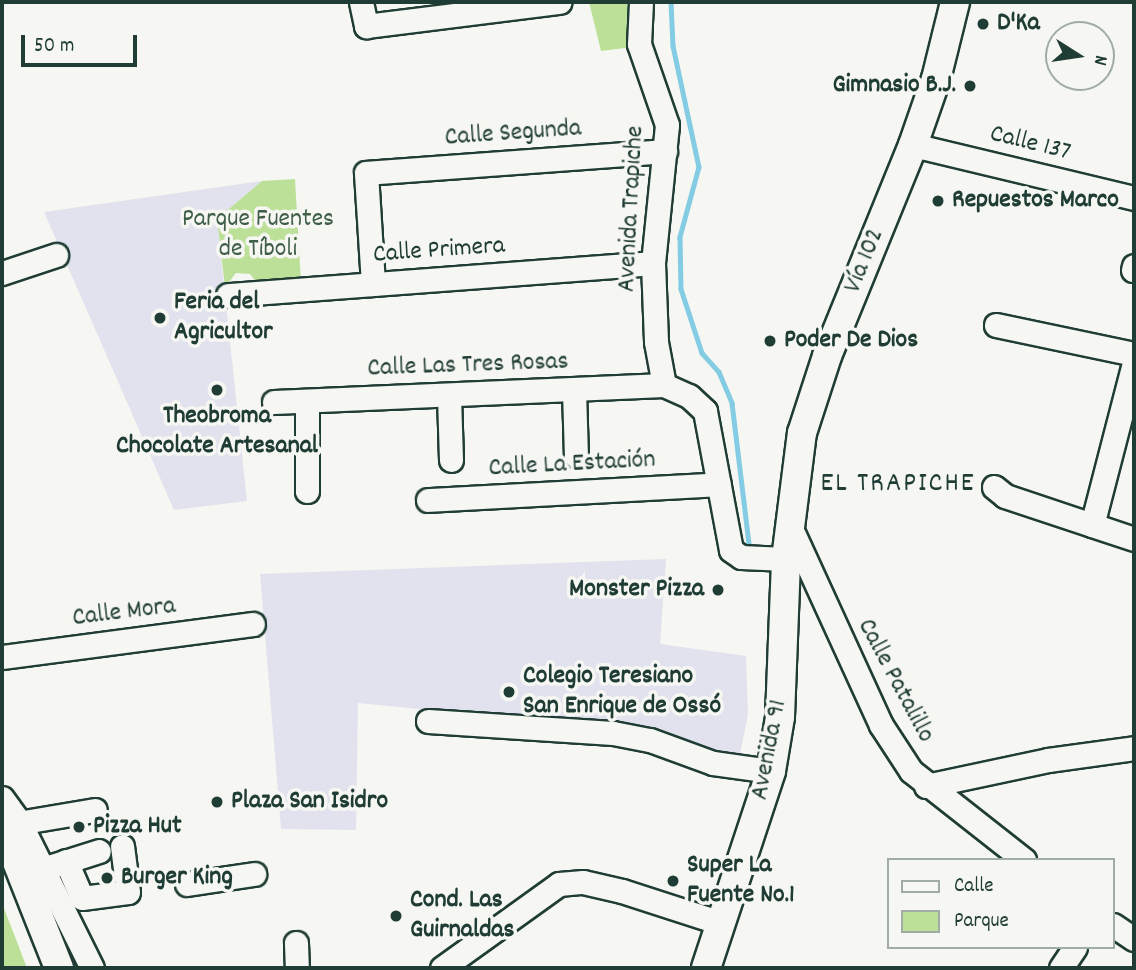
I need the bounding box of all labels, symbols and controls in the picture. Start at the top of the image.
place label: D'Ka [997,8,1040,40]
marker: D'Ka [975,16,991,32]
scale bar [24,21,140,65]
north arrow [1045,21,1115,91]
text: 50 m [34,32,74,62]
text: N [1085,53,1113,67]
place label: Gimnasio B.J. [832,70,956,102]
marker: Gimnasio B.J. [962,78,978,94]
street label: Calle Segunda [444,114,582,154]
street label: Calle 137 [986,119,1074,169]
street label: Avenida Trapiche [612,125,652,293]
place label: Repuestos Marco [952,185,1119,217]
marker: Repuestos Marco [930,193,946,209]
park label: Parque Fuentes de Tíboli [182,204,334,266]
street label: Vía 102 [838,224,892,298]
street label: Calle Primera [372,231,506,271]
place label: Feria del Agricultor [174,287,273,348]
marker: Feria del Agricultor [152,310,168,326]
place label: Poder De Dios [784,325,918,357]
marker: Poder De Dios [762,333,778,349]
street label: Calle Las Tres Rosas [367,347,569,385]
marker: Theobroma Chocolate Artesanal [209,382,225,398]
place label: Theobroma Chocolate Artesanal [116,401,318,462]
street label: Calle La Estación [488,445,656,485]
district label: EL TRAPICHE [822,468,974,502]
place label: Monster Pizza [569,574,704,606]
marker: Monster Pizza [710,582,726,598]
street label: Calle Mora [71,591,177,635]
street label: Calle Patalillo [849,614,941,748]
place label: Colegio Teresiano San Enrique de Ossó [523,661,721,722]
marker: Colegio Teresiano San Enrique de Ossó [501,684,517,700]
street label: Avenida 91 [745,697,795,803]
place label: Plaza San Isidro [231,786,388,818]
marker: Plaza San Isidro [209,794,225,810]
place label: Pizza Hut [93,811,182,843]
marker: Pizza Hut [71,819,87,835]
place label: Super La Fuente No.1 [687,850,795,912]
legend [888,858,1115,949]
place label: Burger King [121,862,233,894]
marker: Burger King [99,870,115,886]
text: Calle [954,872,993,902]
marker: Super La Fuente No.1 [665,873,681,889]
place label: Cond. Las Guirnaldas [410,885,514,946]
text: Parque [954,907,1009,937]
marker: Cond. Las Guirnaldas [388,908,404,924]

